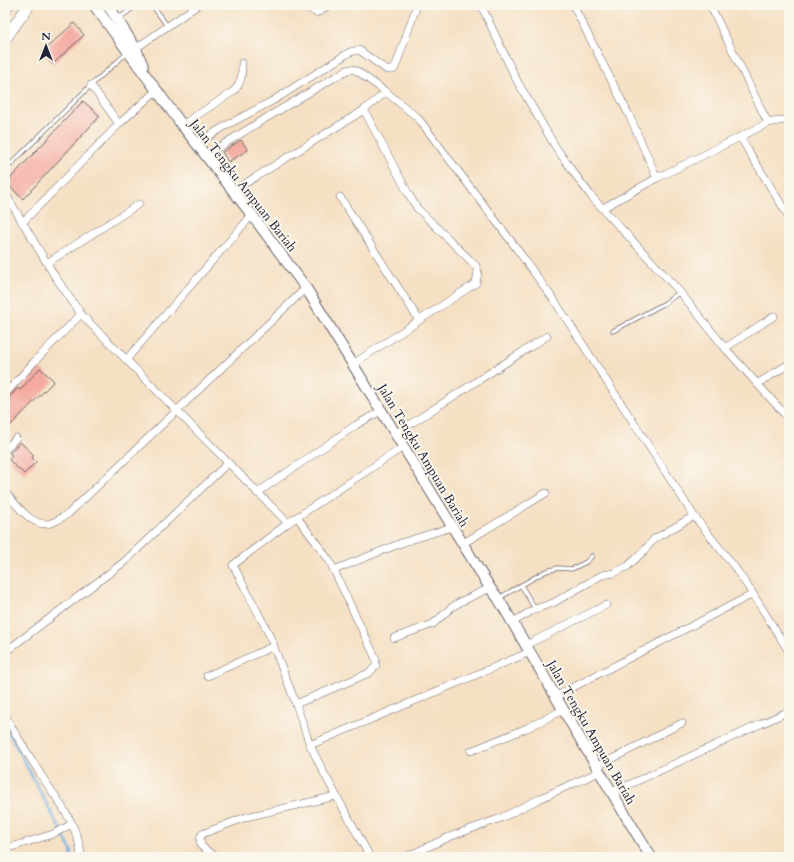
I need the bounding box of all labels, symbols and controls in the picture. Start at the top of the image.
north arrow [26,26,66,66]
text: N [41,29,51,44]
street label: Jalan Tengku Ampuan Bariah [184,114,301,256]
street label: Jalan Tengku Ampuan Bariah [372,379,473,530]
street label: Jalan Tengku Ampuan Bariah [541,655,640,808]

